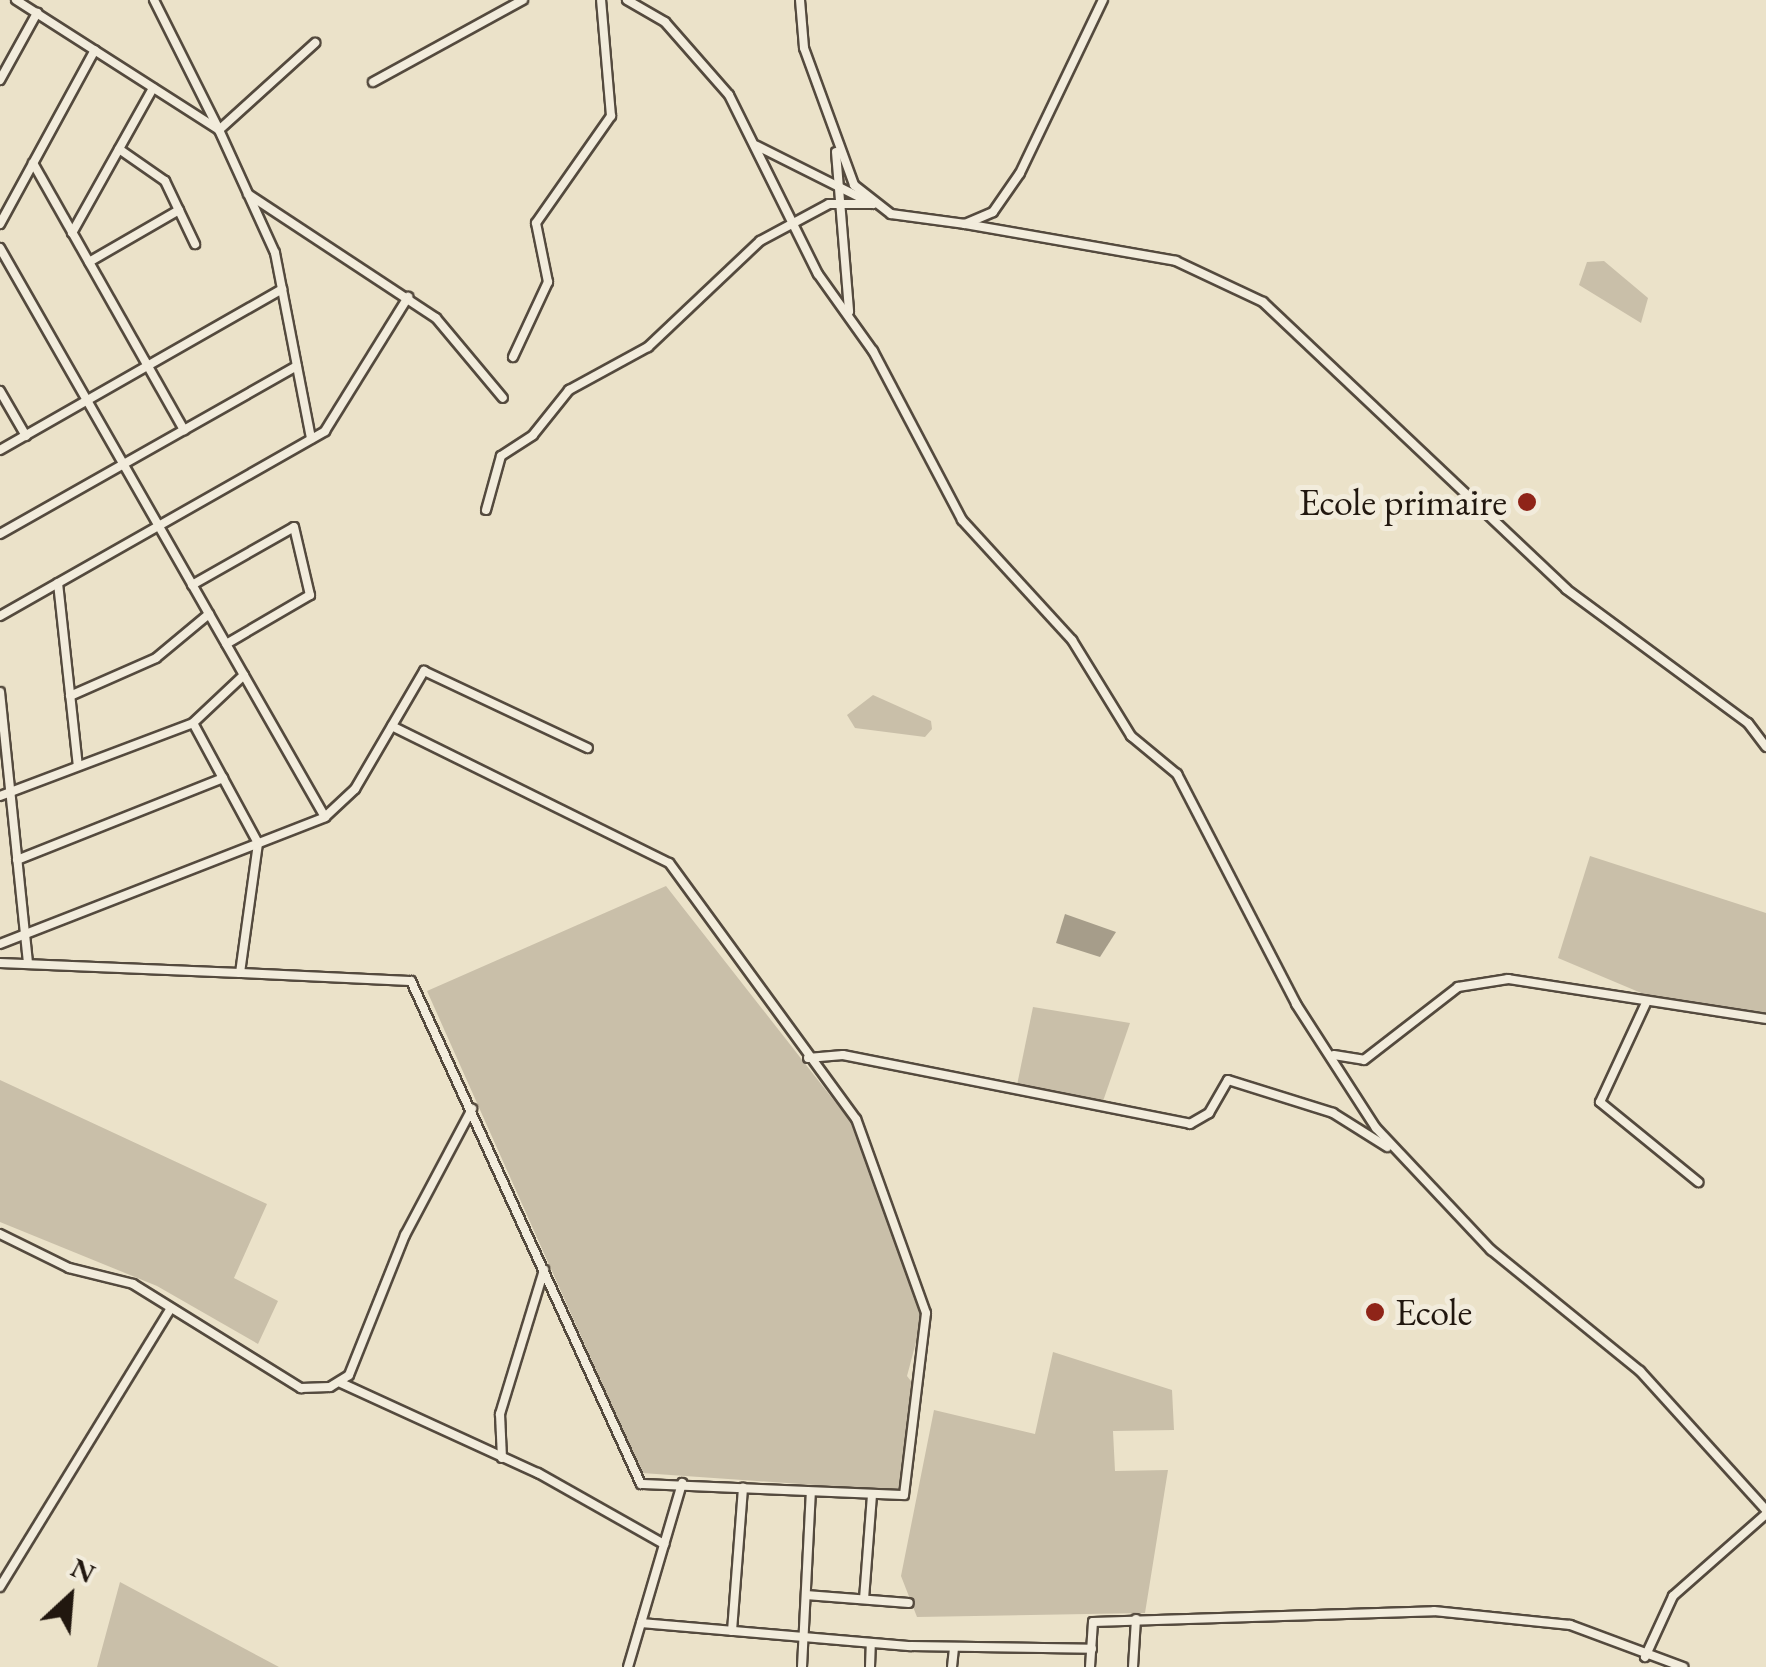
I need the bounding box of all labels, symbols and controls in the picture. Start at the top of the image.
place label: Ecole primaire [1299,479,1507,525]
marker: Ecole primaire [1516,491,1538,513]
place label: Ecole [1395,1289,1472,1335]
marker: Ecole [1364,1301,1386,1323]
north arrow [20,1547,120,1647]
text: N [65,1549,101,1591]

